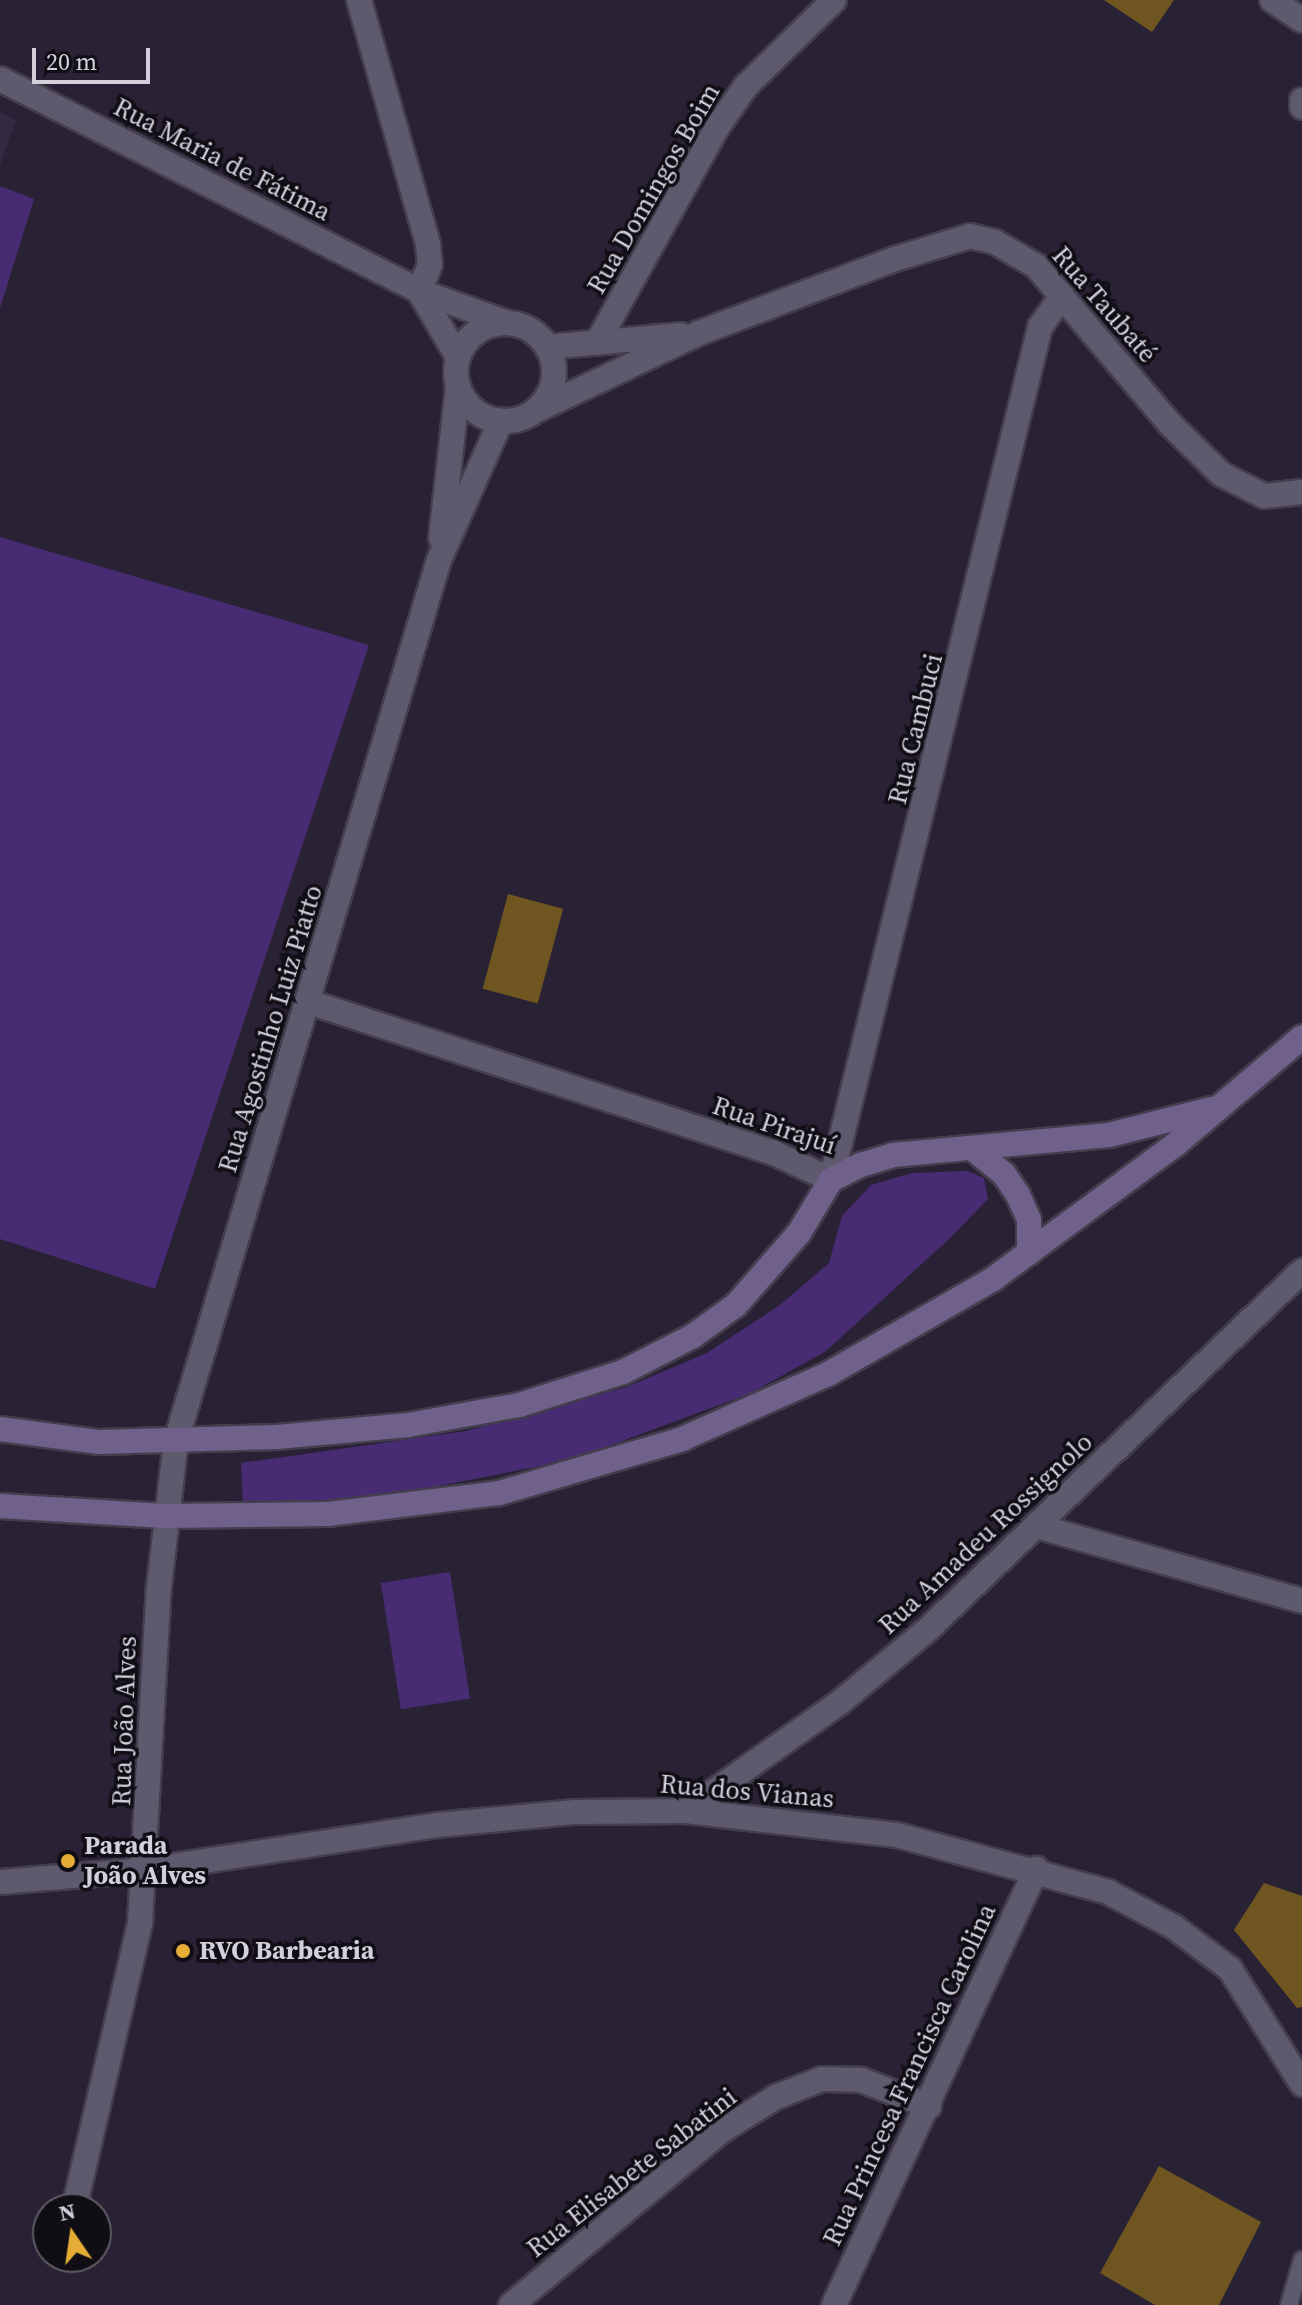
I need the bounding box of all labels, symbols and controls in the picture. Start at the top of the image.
scale bar [36,32,154,82]
text: 20 m [46,45,97,78]
street label: Rua Domingos Boim [581,78,727,300]
street label: Rua Maria de Fátima [108,92,336,228]
street label: Rua Taubaté [1045,240,1163,370]
street label: Rua Cambuci [882,650,950,808]
street label: Rua Agostinho Luiz Piatto [212,882,330,1176]
street label: Rua Pirajuí [708,1090,840,1162]
street label: Rua Amadeu Rossignolo [873,1427,1099,1641]
street label: Rua João Alves [106,1635,144,1807]
street label: Rua dos Vianas [658,1769,836,1815]
place label: Parada João Alves [84,1830,206,1892]
marker: Parada João Alves [59,1852,77,1870]
street label: Rua Princesa Francisca Carolina [817,1899,1003,2251]
place label: RVO Barbearia [199,1935,375,1967]
marker: RVO Barbearia [174,1942,192,1960]
street label: Rua Elisabete Sabatini [521,2082,743,2264]
north arrow [32,2193,112,2273]
text: N [56,2195,78,2228]

